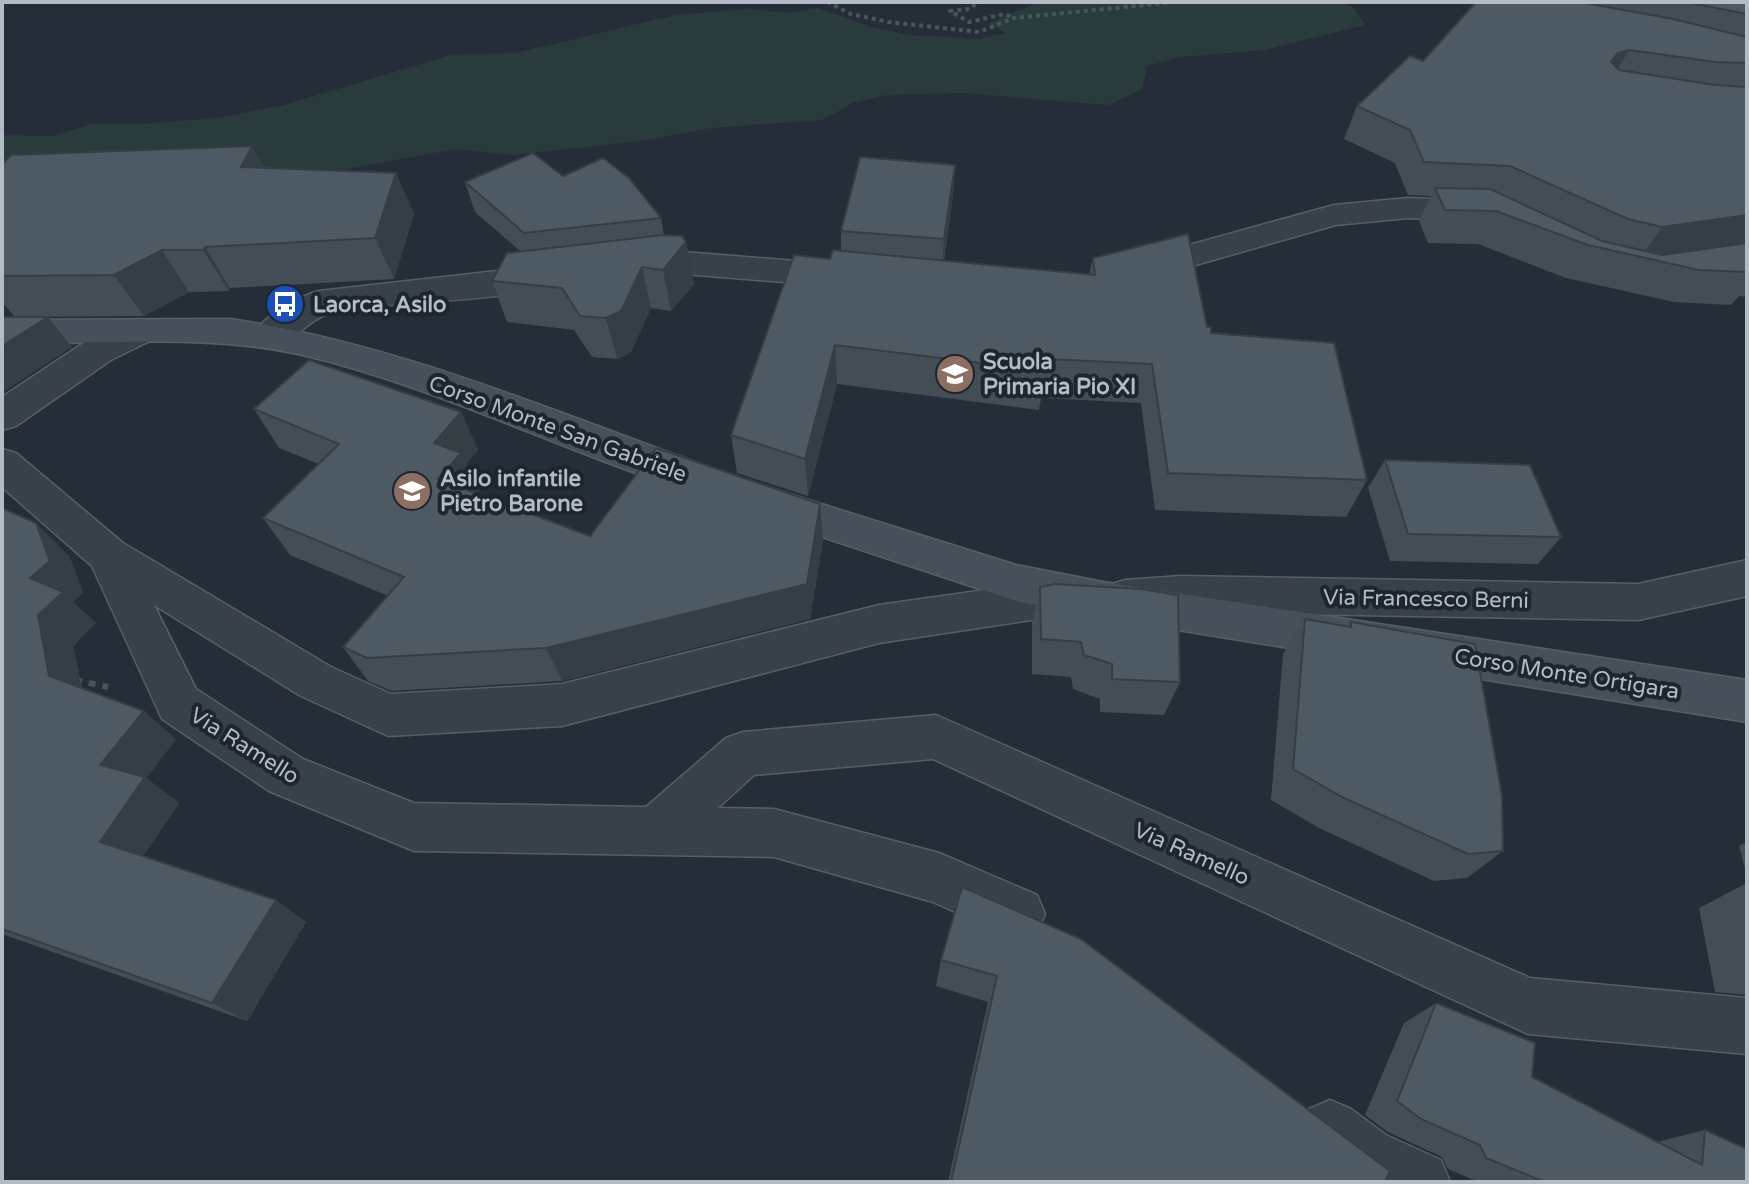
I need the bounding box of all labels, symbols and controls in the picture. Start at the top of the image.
bus stop icon: Laorca, Asilo [264,283,306,325]
place label: Laorca, Asilo [313,292,446,318]
place label: Scuola Primaria Pio XI [983,349,1136,400]
school or university icon: Scuola Primaria Pio XI [934,353,976,395]
street label: Corso Monte San Gabriele [425,370,690,488]
place label: Asilo infantile Pietro Barone [440,466,583,517]
school or university icon: Asilo infantile Pietro Barone [391,470,433,512]
street label: Via Francesco Berni [1323,584,1529,614]
street label: Corso Monte Ortigara [1453,643,1681,705]
street label: Via Ramello [185,702,304,790]
street label: Via Ramello [1130,817,1253,891]

